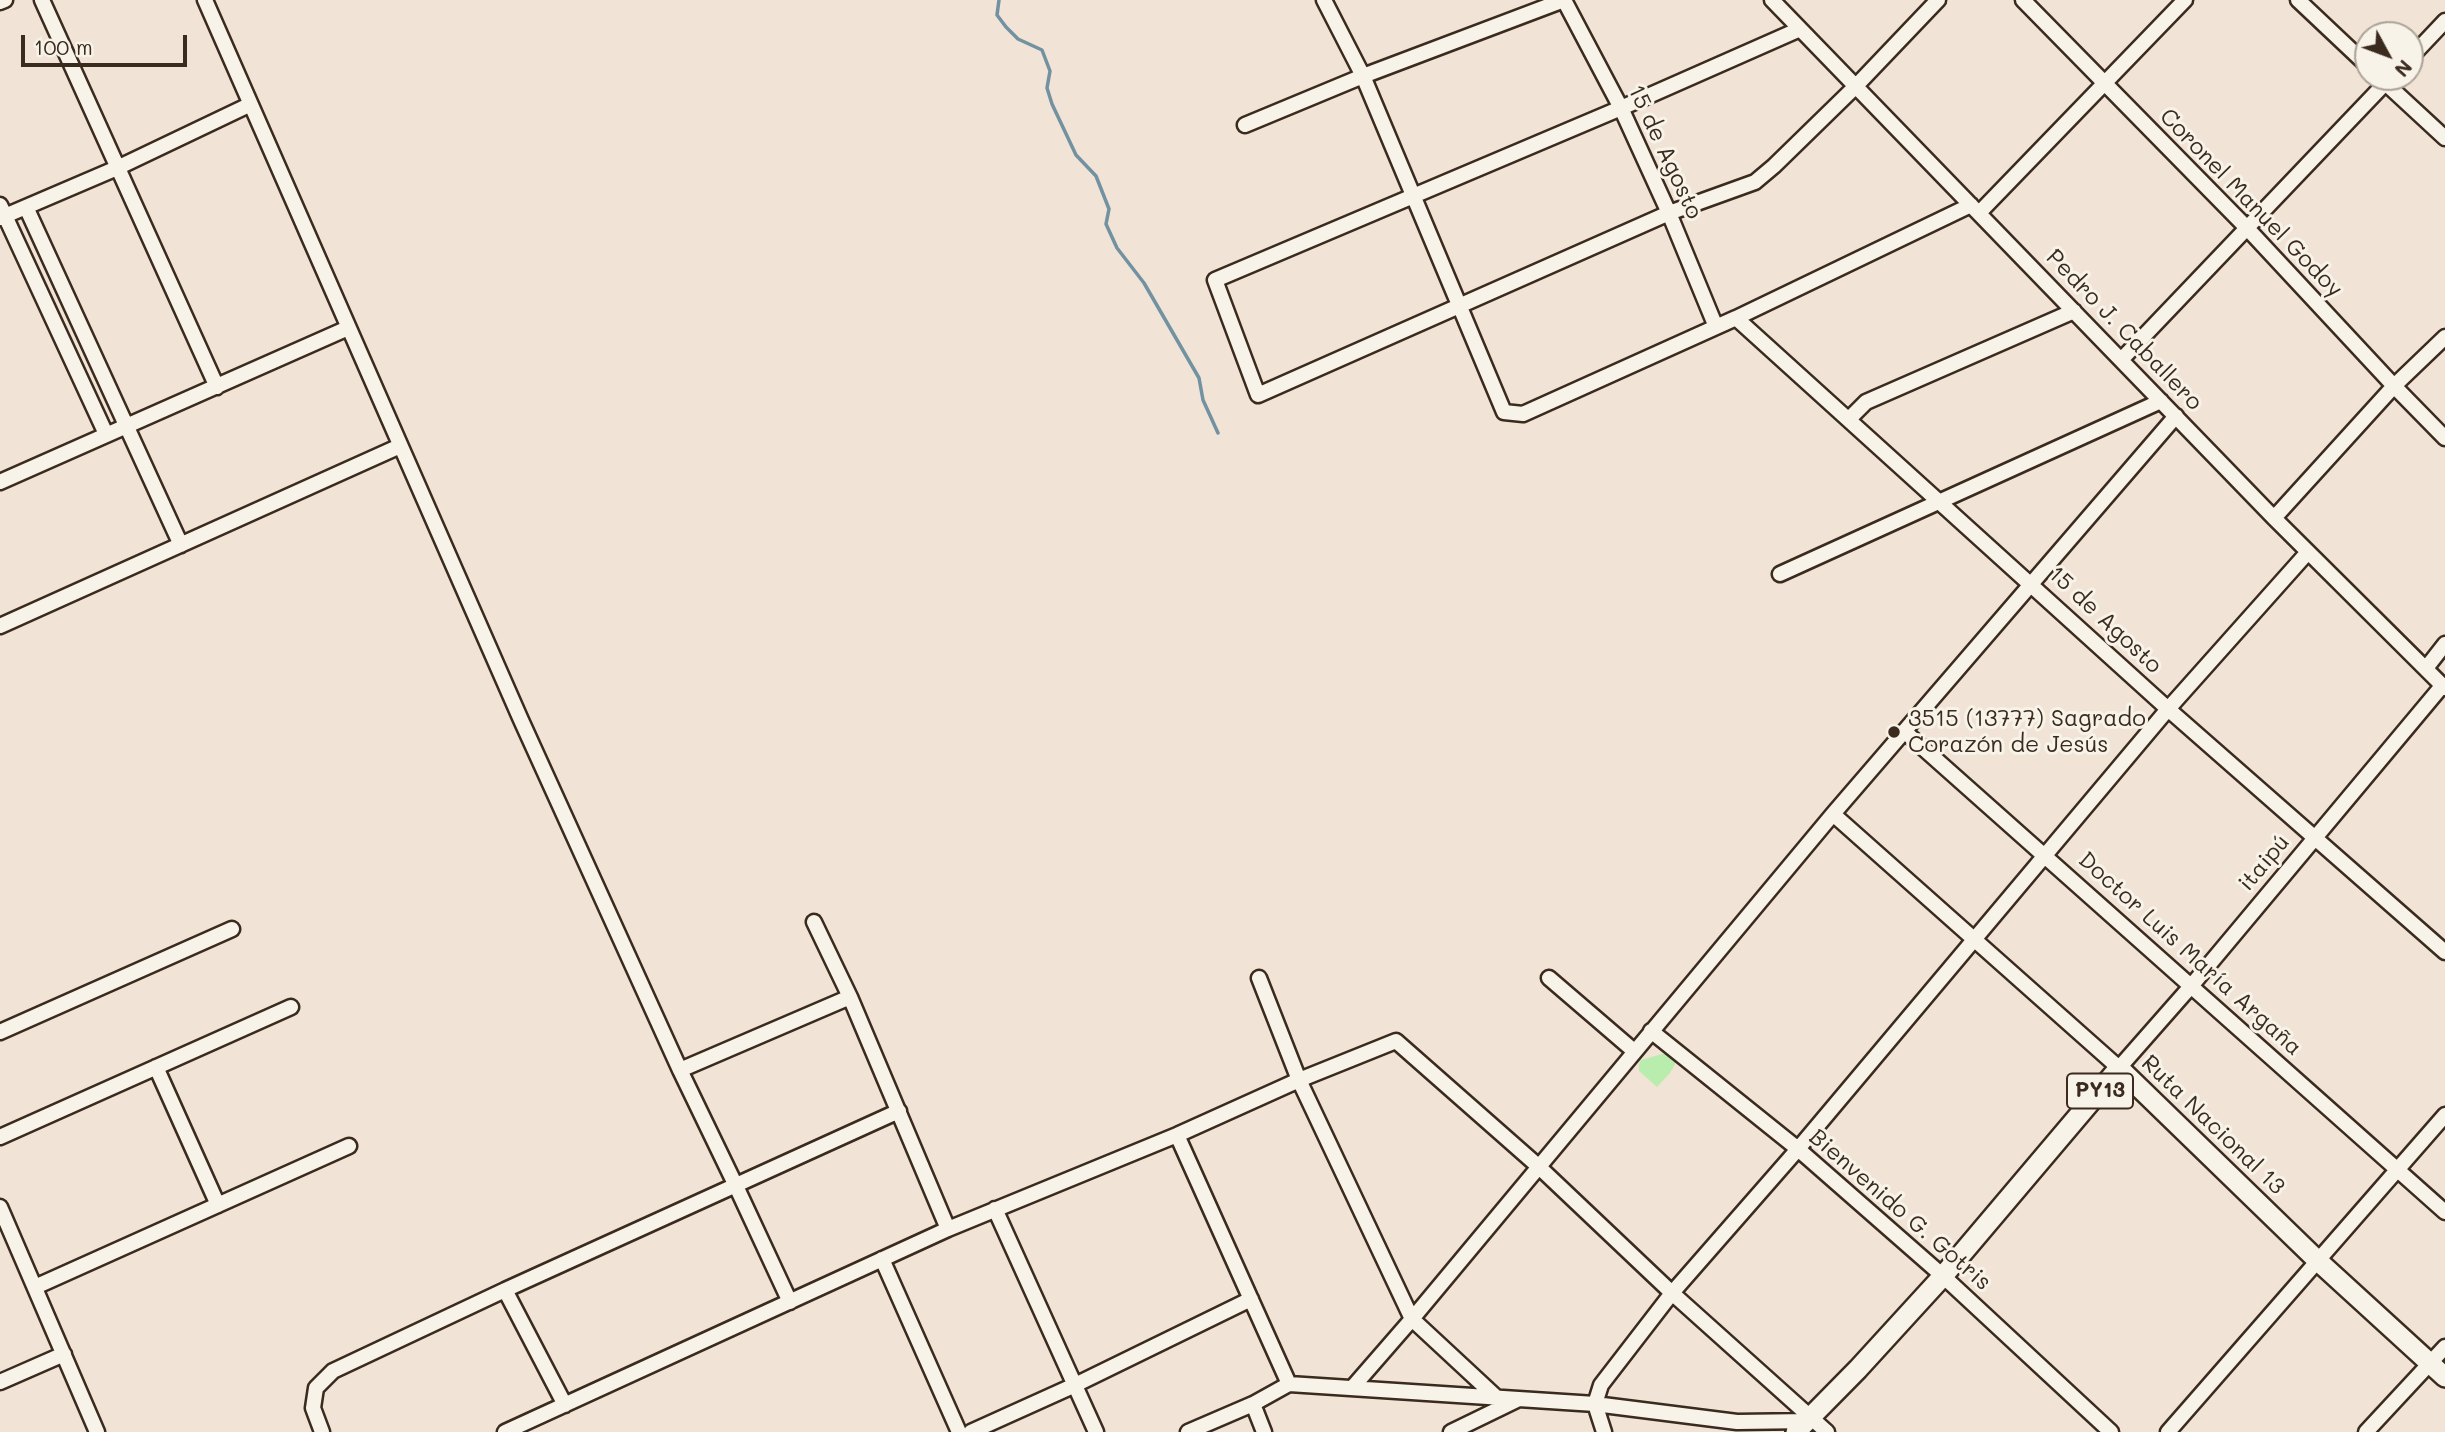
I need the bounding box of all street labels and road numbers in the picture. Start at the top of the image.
street label: 15 de Agosto [1622,80,1708,224]
street label: Coronel Manuel Godoy [2154,103,2348,303]
street label: Pedro J. Caballero [2040,244,2208,416]
street label: 15 de Agosto [2043,560,2167,680]
street label: itaipú [2232,829,2296,897]
street label: Doctor Luis María Argaña [2073,846,2307,1062]
street label: Ruta Nacional 13 [2136,1050,2290,1200]
road number: PY13 [2067,1074,2133,1108]
street label: Bienvenido G. Gotris [1803,1124,1997,1296]

